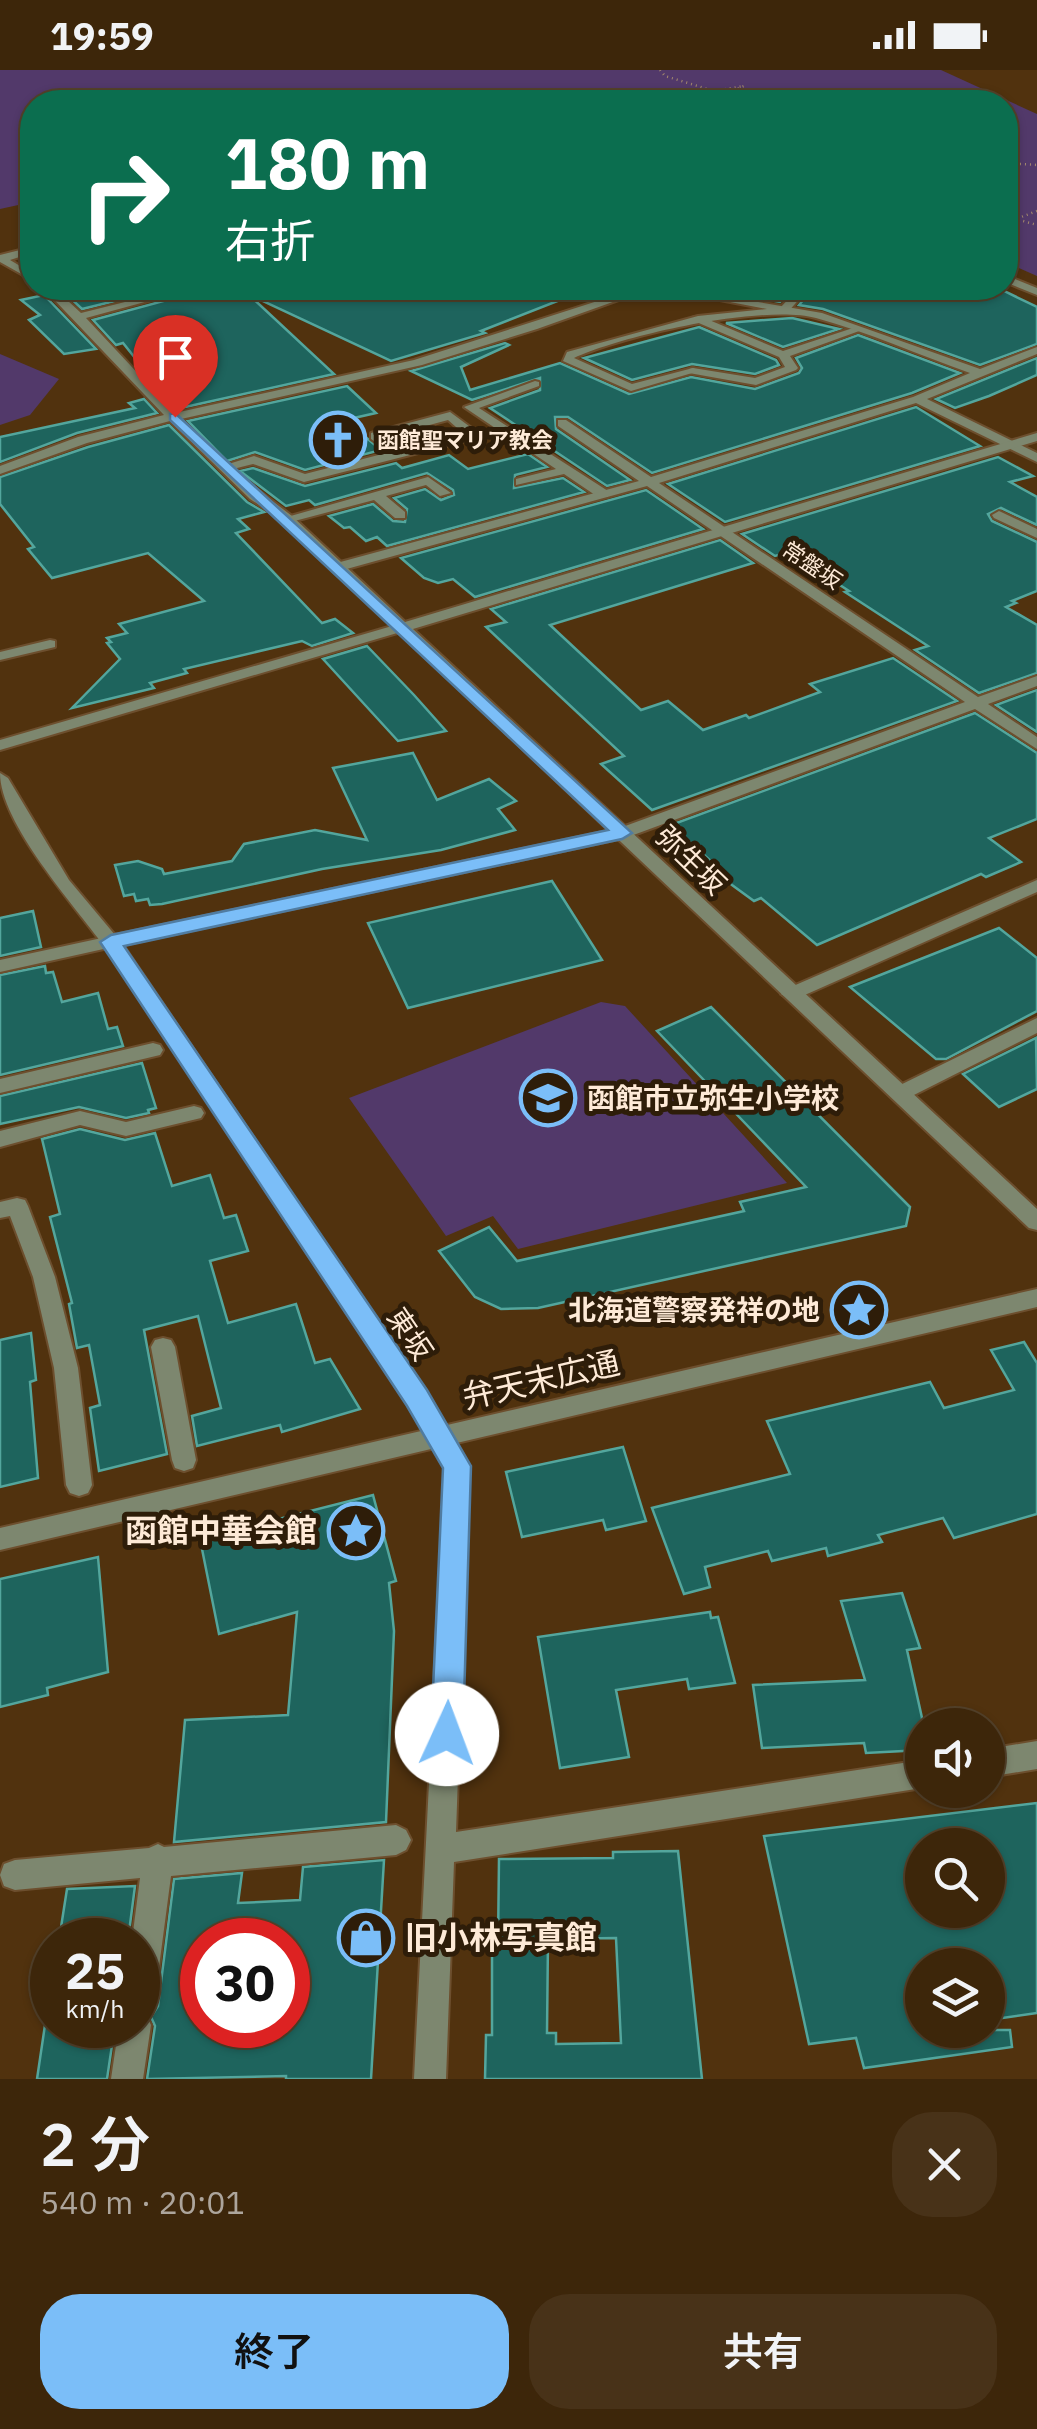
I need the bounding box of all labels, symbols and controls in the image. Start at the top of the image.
text: 19:59 [50,11,154,60]
text: 180 m [225,117,430,208]
icon: right [60,130,190,260]
text: 右折 [225,211,315,269]
pin [133,315,218,418]
icon: arrive [148,330,203,385]
church icon: 函館聖マリア教会 [308,410,368,470]
place label: 函館聖マリア教会 [377,425,553,454]
street label: 常盤坂 [777,534,848,595]
street label: 弥生坂 [648,817,734,902]
school or university icon: 函館市立弥生小学校 [518,1068,578,1128]
place label: 函館市立弥生小学校 [587,1079,839,1116]
place icon: 北海道警察発祥の地 [829,1280,889,1340]
place label: 北海道警察発祥の地 [568,1291,820,1328]
street label: 東坂 [379,1300,441,1367]
street label: 弁天末広通 [458,1341,623,1417]
place icon: 函館中華会館 [326,1501,386,1561]
place label: 函館中華会館 [125,1509,317,1551]
position arrow [395,1682,499,1786]
map controls [905,1708,1005,2048]
button: sound [905,1708,1005,1808]
button: search [905,1828,1005,1928]
shop icon: 旧小林写真館 [336,1908,396,1968]
place label: 旧小林写真館 [405,1916,597,1958]
speed limit sign: 30 [180,1918,310,2048]
text: 25 [65,1938,125,2003]
button: layers [905,1948,1005,2048]
text: km/h [66,1992,124,2025]
text: 2 分 [40,2104,150,2183]
button: close [892,2112,997,2217]
text: 540 m · 20:01 [40,2181,245,2223]
button: 終了 [40,2294,509,2409]
button: 共有 [529,2294,997,2409]

